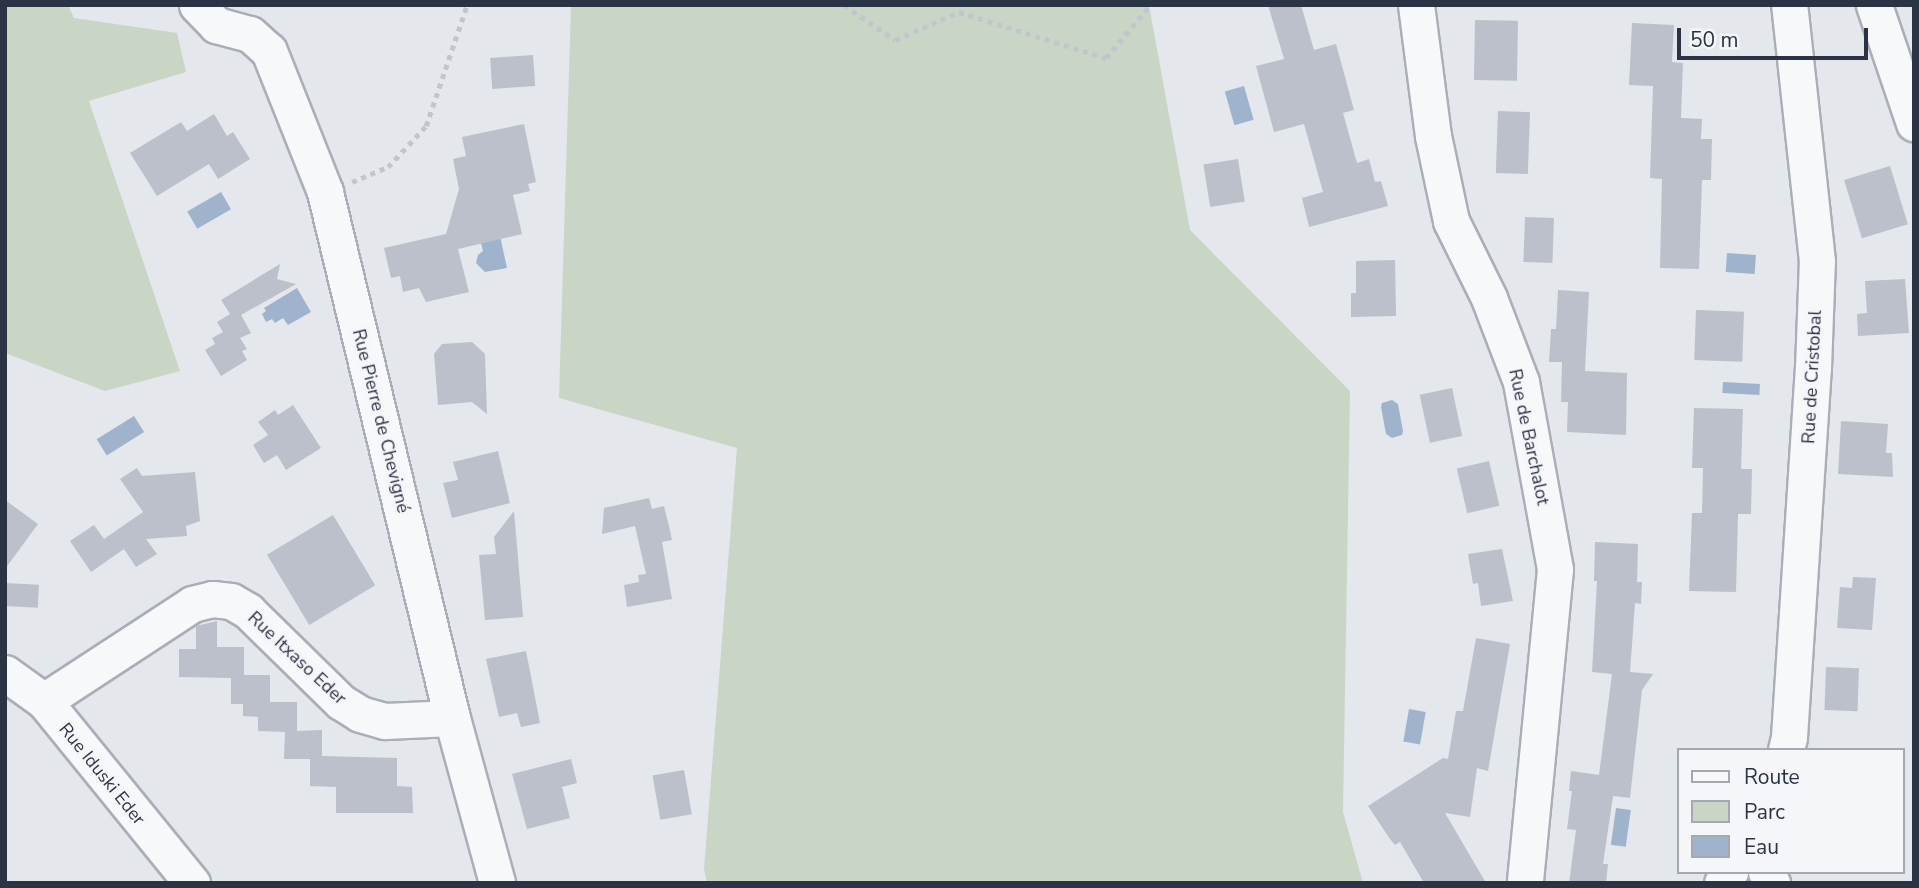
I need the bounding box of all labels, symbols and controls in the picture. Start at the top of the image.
scale bar [1681,14,1872,58]
text: 50 m [1690,26,1739,54]
street label: Rue de Cristobal [1798,310,1826,444]
street label: Rue Pierre de Chevigné [348,327,414,515]
street label: Rue de Barchalot [1504,367,1554,507]
street label: Rue Itxaso Eder [243,607,351,709]
street label: Rue Iduski Eder [54,719,150,829]
legend [1678,748,1905,874]
text: Route [1744,763,1800,791]
text: Parc [1744,798,1785,826]
text: Eau [1744,833,1779,861]

